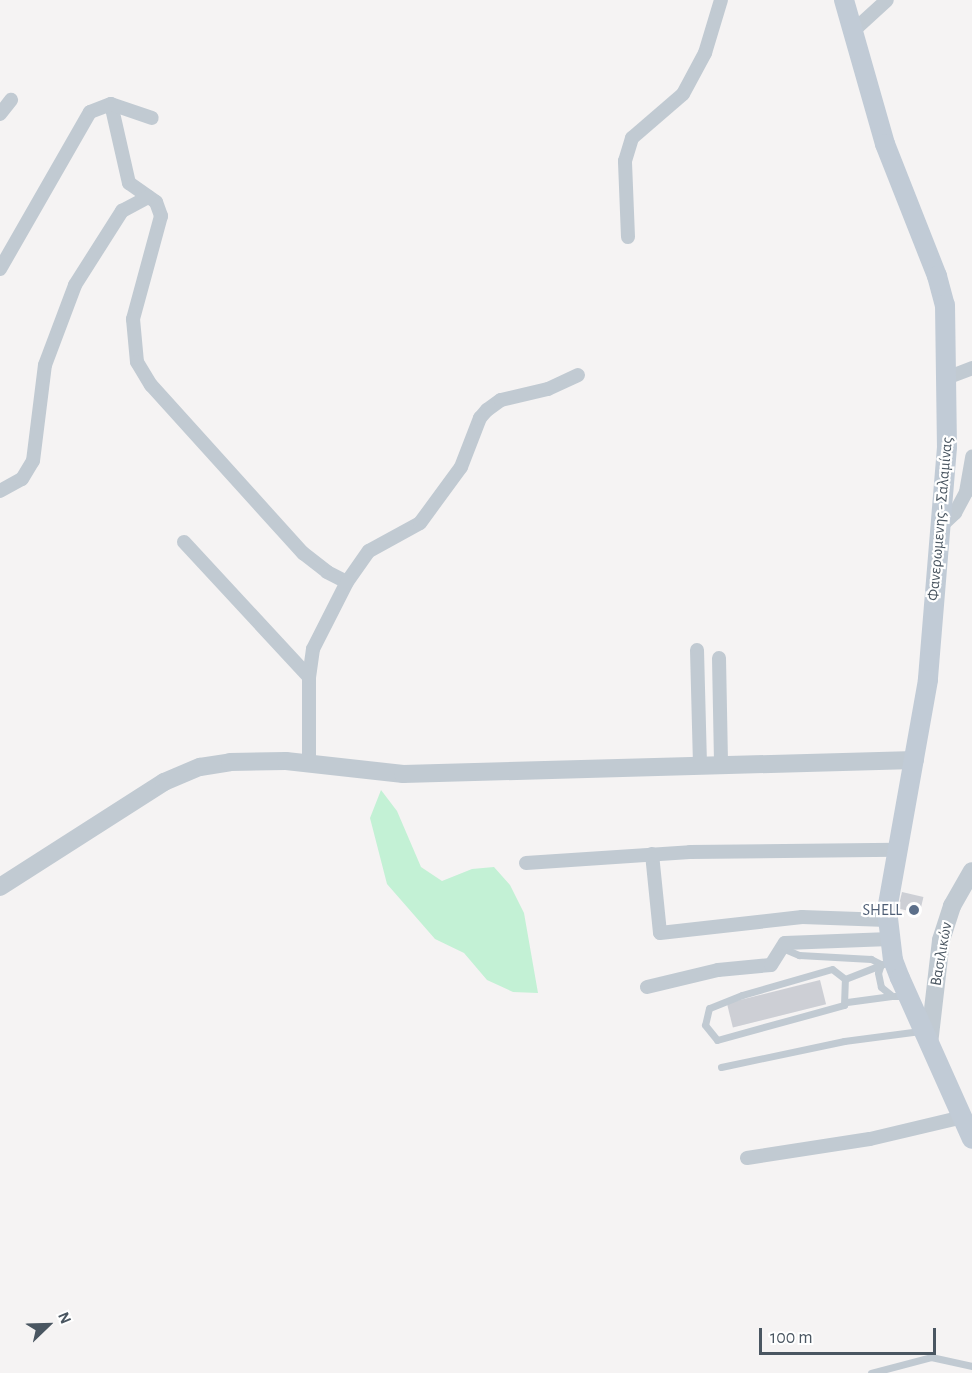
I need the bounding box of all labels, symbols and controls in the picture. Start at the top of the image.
street label: Φανερωμενης - Σαλαμίνας [923,436,957,602]
place label: SHELL [862,900,902,920]
marker: SHELL [907,903,921,917]
street label: Βασιλικών [926,921,956,987]
north arrow [18,1295,78,1355]
text: N [55,1310,74,1326]
scale bar [762,1316,939,1354]
text: 100 m [770,1329,813,1347]

